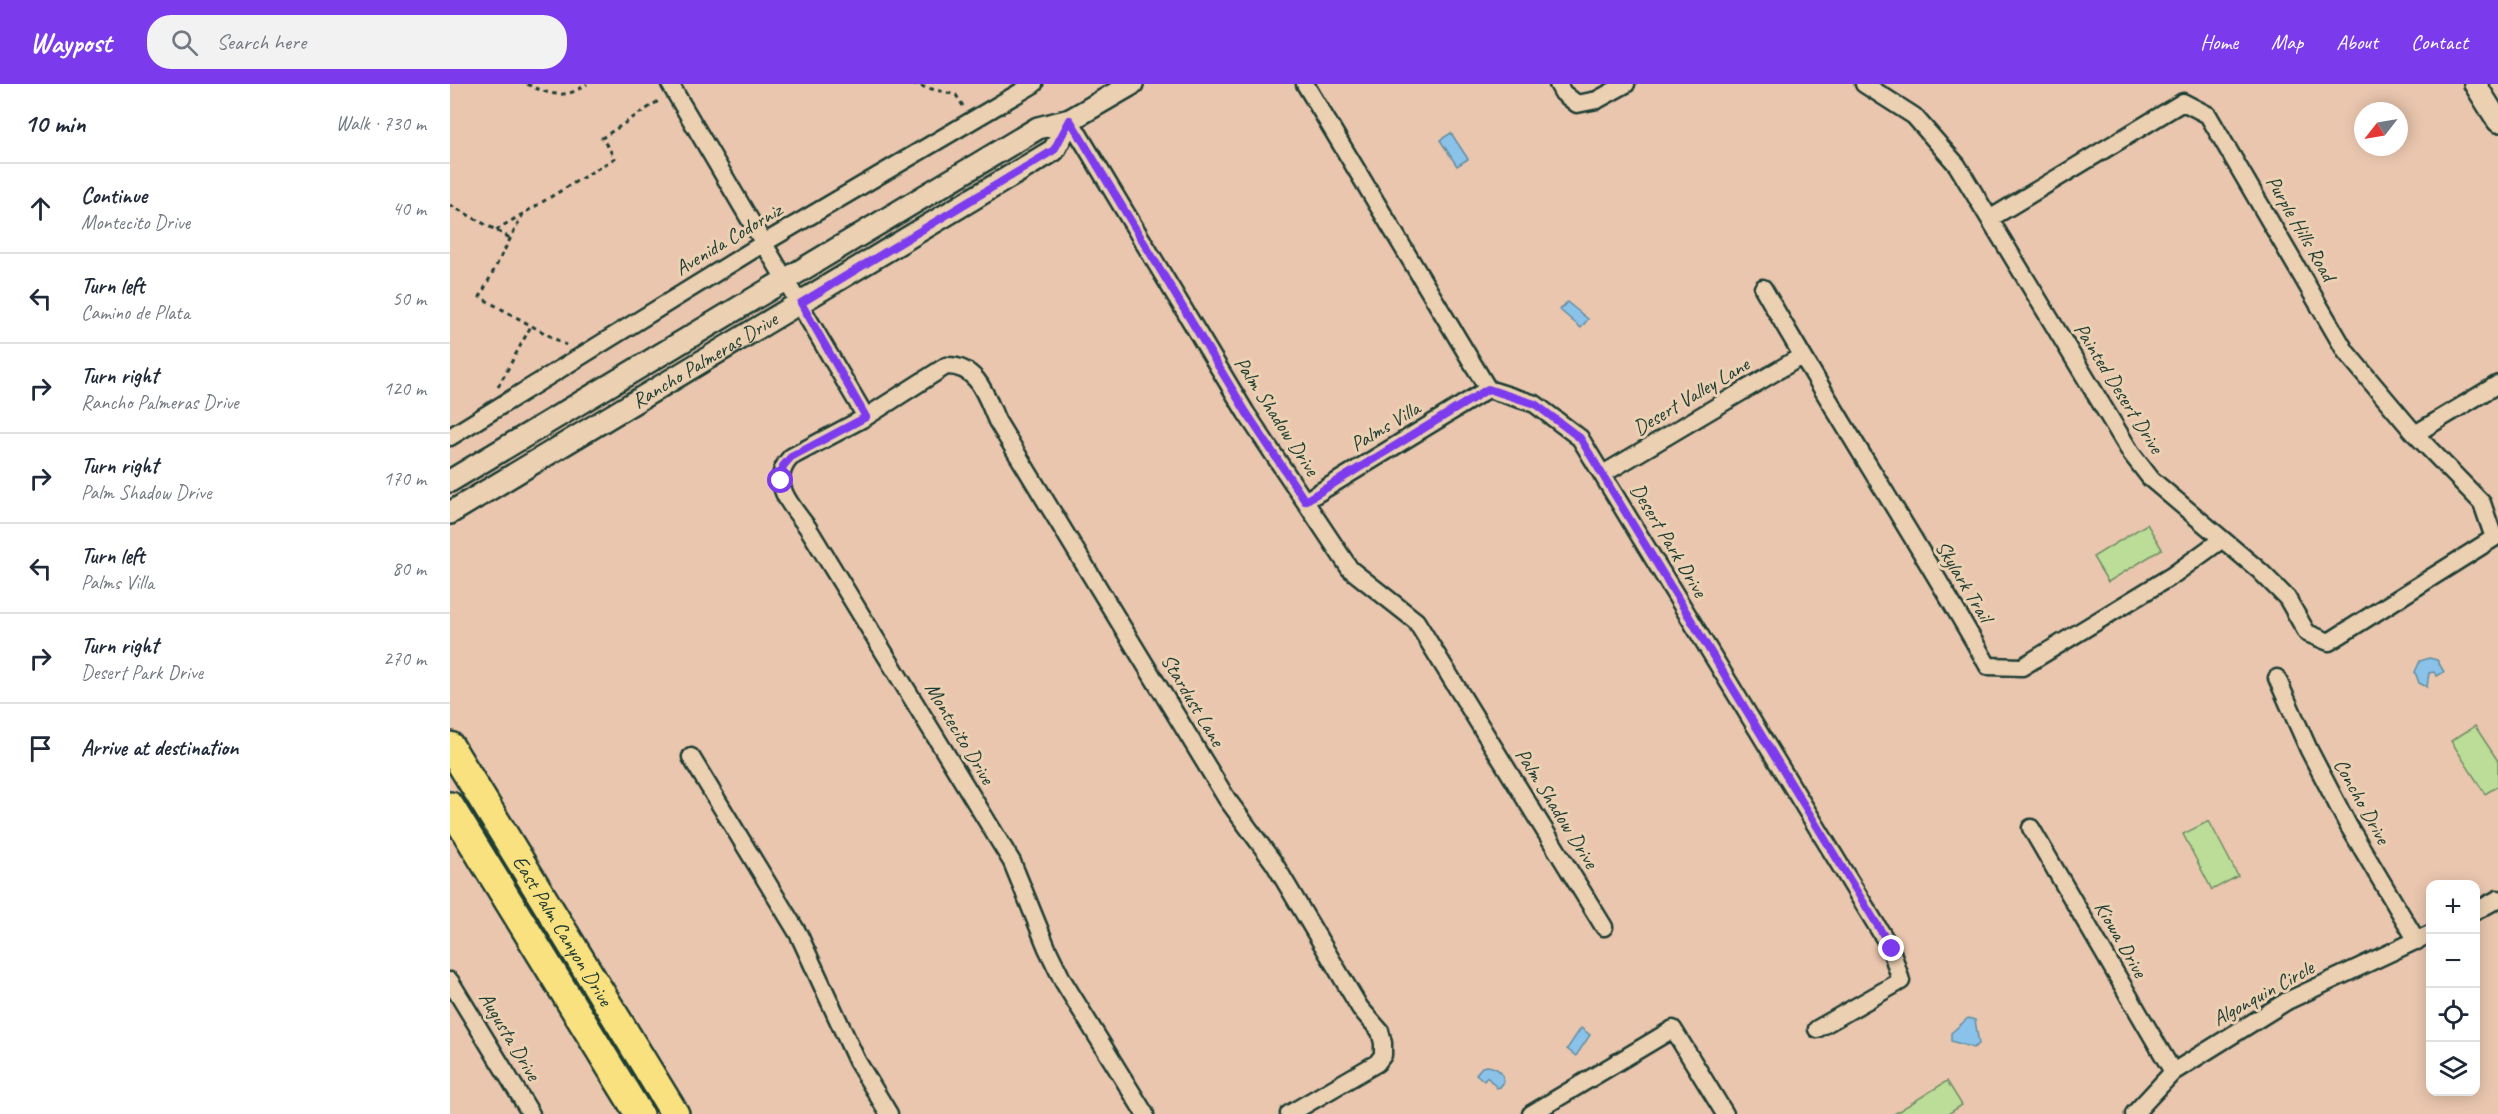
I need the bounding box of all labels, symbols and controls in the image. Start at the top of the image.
search box [147,15,567,69]
text: Waypost [30,25,111,60]
icon: search [168,26,201,59]
text: Search here [216,28,306,56]
text: Home [2200,29,2238,55]
text: Map [2271,29,2303,55]
text: About [2336,29,2378,55]
text: Contact [2411,29,2468,55]
north arrow [2354,102,2408,156]
text: 10 min [24,107,86,140]
text: Walk · 730 m [336,111,426,136]
street label: Purple Hills Road [2260,171,2343,289]
text: Continue [81,182,147,210]
icon: ahead [24,192,57,225]
text: 40 m [392,196,426,221]
street label: Avenida Codorniz [670,196,788,281]
text: Montecito Drive [81,210,190,235]
text: Turn left [81,272,145,300]
icon: left [24,282,57,315]
text: 50 m [392,286,426,311]
text: Camino de Plata [81,300,190,325]
street label: Rancho Palmeras Drive [627,305,784,414]
street label: Painted Desert Drive [2069,318,2171,460]
street label: Palm Shadow Drive [1229,351,1326,481]
street label: Desert Valley Lane [1628,351,1755,441]
text: Turn right [81,362,158,390]
icon: right [24,372,57,405]
text: 120 m [383,376,426,401]
text: Rancho Palmeras Drive [81,390,239,415]
street label: Palms Villa [1345,394,1427,457]
text: Turn right [81,452,158,480]
icon: right [24,462,57,495]
text: 170 m [383,466,426,491]
route start [767,467,793,493]
street label: Desert Park Drive [1625,478,1714,603]
text: Palm Shadow Drive [81,480,211,505]
street label: Skylark Trail [1930,536,2000,629]
text: Turn left [81,542,145,570]
icon: left [24,552,57,585]
text: 80 m [392,556,426,581]
text: Palms Villa [81,570,154,595]
text: Turn right [81,632,158,660]
icon: right [24,642,57,675]
text: 270 m [383,646,426,671]
street label: Stardust Lane [1155,649,1232,753]
text: Desert Park Drive [81,660,203,685]
street label: Montecito Drive [919,677,1001,790]
icon: arrive [24,732,57,765]
text: Arrive at destination [81,734,238,762]
street label: Palm Shadow Drive [1510,743,1605,874]
street label: Concho Drive [2328,754,2397,850]
street label: East Palm Canyon Drive [507,850,619,1011]
map controls [2426,880,2480,1096]
button: + [2426,880,2480,934]
street label: Kiowa Drive [2089,896,2154,983]
button: − [2426,934,2480,988]
route end [1878,935,1904,961]
street label: Algonquin Circle [2208,954,2319,1031]
street label: Augusta Drive [473,987,547,1086]
button: locate [2426,988,2480,1042]
button: layers [2426,1042,2480,1096]

